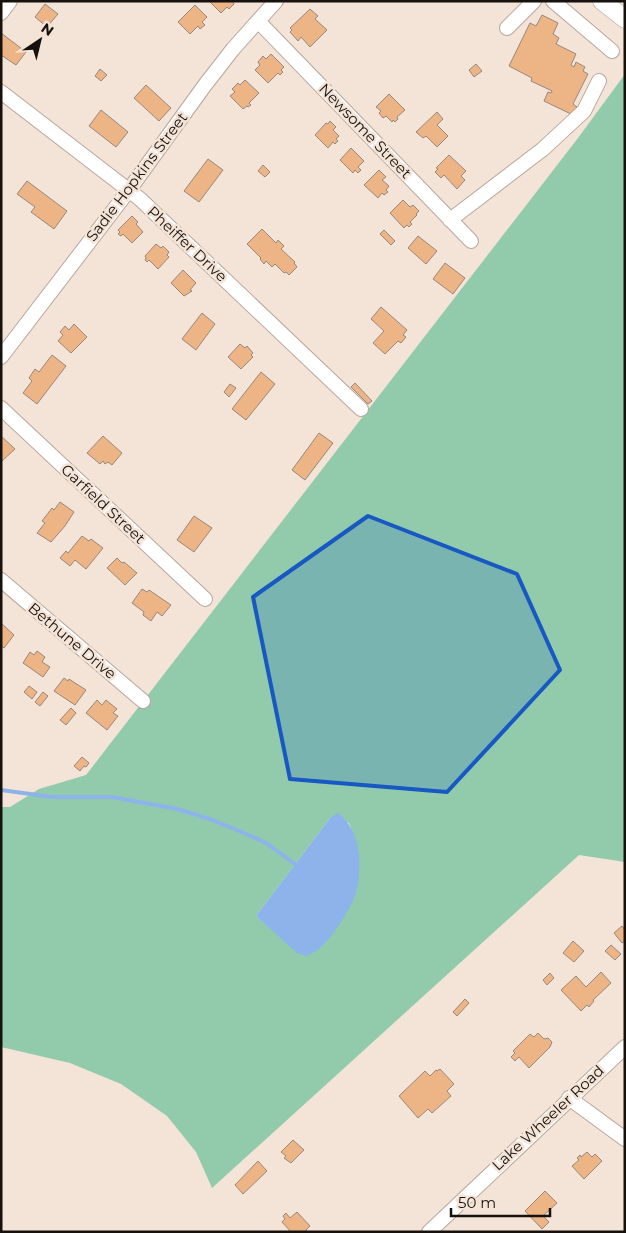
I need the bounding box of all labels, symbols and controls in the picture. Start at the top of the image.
north arrow [15,15,65,65]
text: N [38,19,57,40]
street label: Newsome Street [315,79,416,182]
street label: Sadie Hopkins Street [82,108,191,245]
street label: Pheiffer Drive [143,202,231,285]
street label: Garfield Street [57,460,149,548]
street label: Bethune Drive [24,598,120,683]
street label: Lake Wheeler Road [488,1061,608,1174]
scale bar [451,1186,550,1218]
text: 50 m [458,1193,496,1212]

